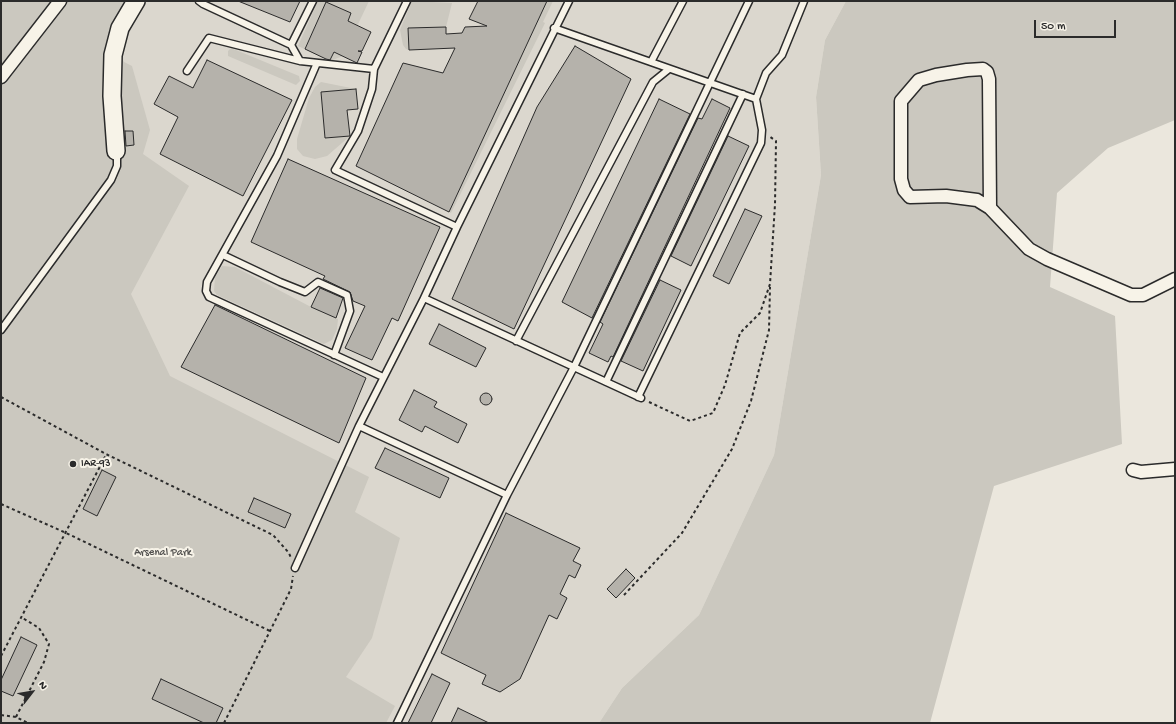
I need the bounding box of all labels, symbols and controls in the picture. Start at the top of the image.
scale bar [1036,12,1118,38]
text: 50 m [1041,20,1066,34]
place label: IAR-93 [81,457,111,471]
marker: IAR-93 [68,459,78,469]
park label: Arsenal Park [134,546,192,560]
north arrow [12,672,52,712]
text: N [35,680,49,692]

